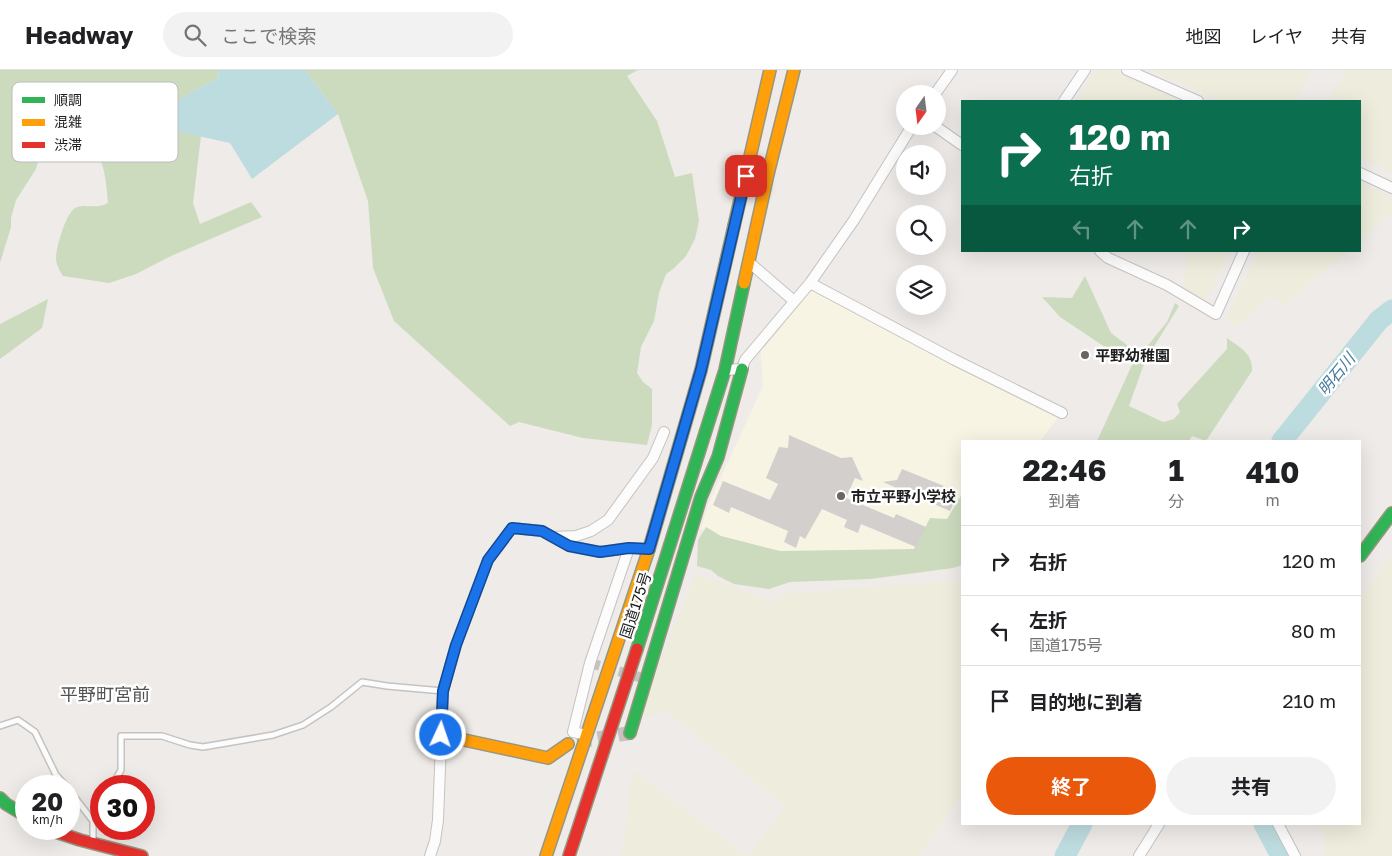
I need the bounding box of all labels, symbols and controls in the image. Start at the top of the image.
search box [163,12,513,57]
text: Headway [25,20,133,49]
icon: search [181,21,209,49]
text: ここで検索 [221,24,316,47]
text: 地図 [1186,25,1222,47]
text: レイヤ [1250,25,1303,47]
text: 共有 [1331,25,1367,47]
legend [12,82,178,162]
north arrow [896,85,946,135]
map controls [896,85,946,315]
text: 順調 [54,91,82,108]
text: 混雑 [54,113,82,130]
text: 120 m [1069,116,1171,158]
icon: right [986,120,1051,185]
text: 渋滞 [54,136,82,153]
button: sound [896,145,946,195]
pin [725,155,767,197]
icon: arrive [732,162,760,190]
text: 右折 [1069,162,1113,189]
button: search [896,205,946,255]
icon: left [1068,215,1096,243]
icon: ahead [1121,215,1149,243]
icon: ahead [1174,215,1202,243]
icon: right [1227,215,1255,243]
button: layers [896,265,946,315]
place label: 平野幼稚園 [1095,346,1170,364]
water label: 明石川 [1313,348,1360,399]
marker: 平野幼稚園 [1079,349,1091,361]
text: 22:46 [1023,452,1107,488]
text: 1 [1168,452,1184,488]
text: 410 [1246,454,1299,490]
place label: 市立平野小学校 [851,487,956,505]
marker: 市立平野小学校 [835,490,847,502]
text: m [1265,490,1280,510]
text: 到着 [1049,491,1081,511]
text: 分 [1168,491,1184,511]
icon: right [986,547,1014,575]
text: 120 m [1282,549,1336,572]
text: 右折 [1029,550,1067,573]
street label: 国道175号 [616,569,654,641]
text: 左折 [1029,608,1067,631]
icon: left [986,617,1014,645]
text: 80 m [1291,619,1336,642]
text: 国道175号 [1029,635,1103,655]
district label: 平野町宮前 [60,683,150,705]
icon: arrive [986,687,1014,715]
text: 210 m [1282,689,1336,712]
text: 目的地に到着 [1029,690,1143,713]
position arrow [414,708,466,760]
button: 終了 [986,757,1156,815]
button: 共有 [1166,757,1336,815]
speed limit sign: 30 [90,775,155,840]
text: 20 [32,786,63,817]
text: km/h [32,812,63,827]

